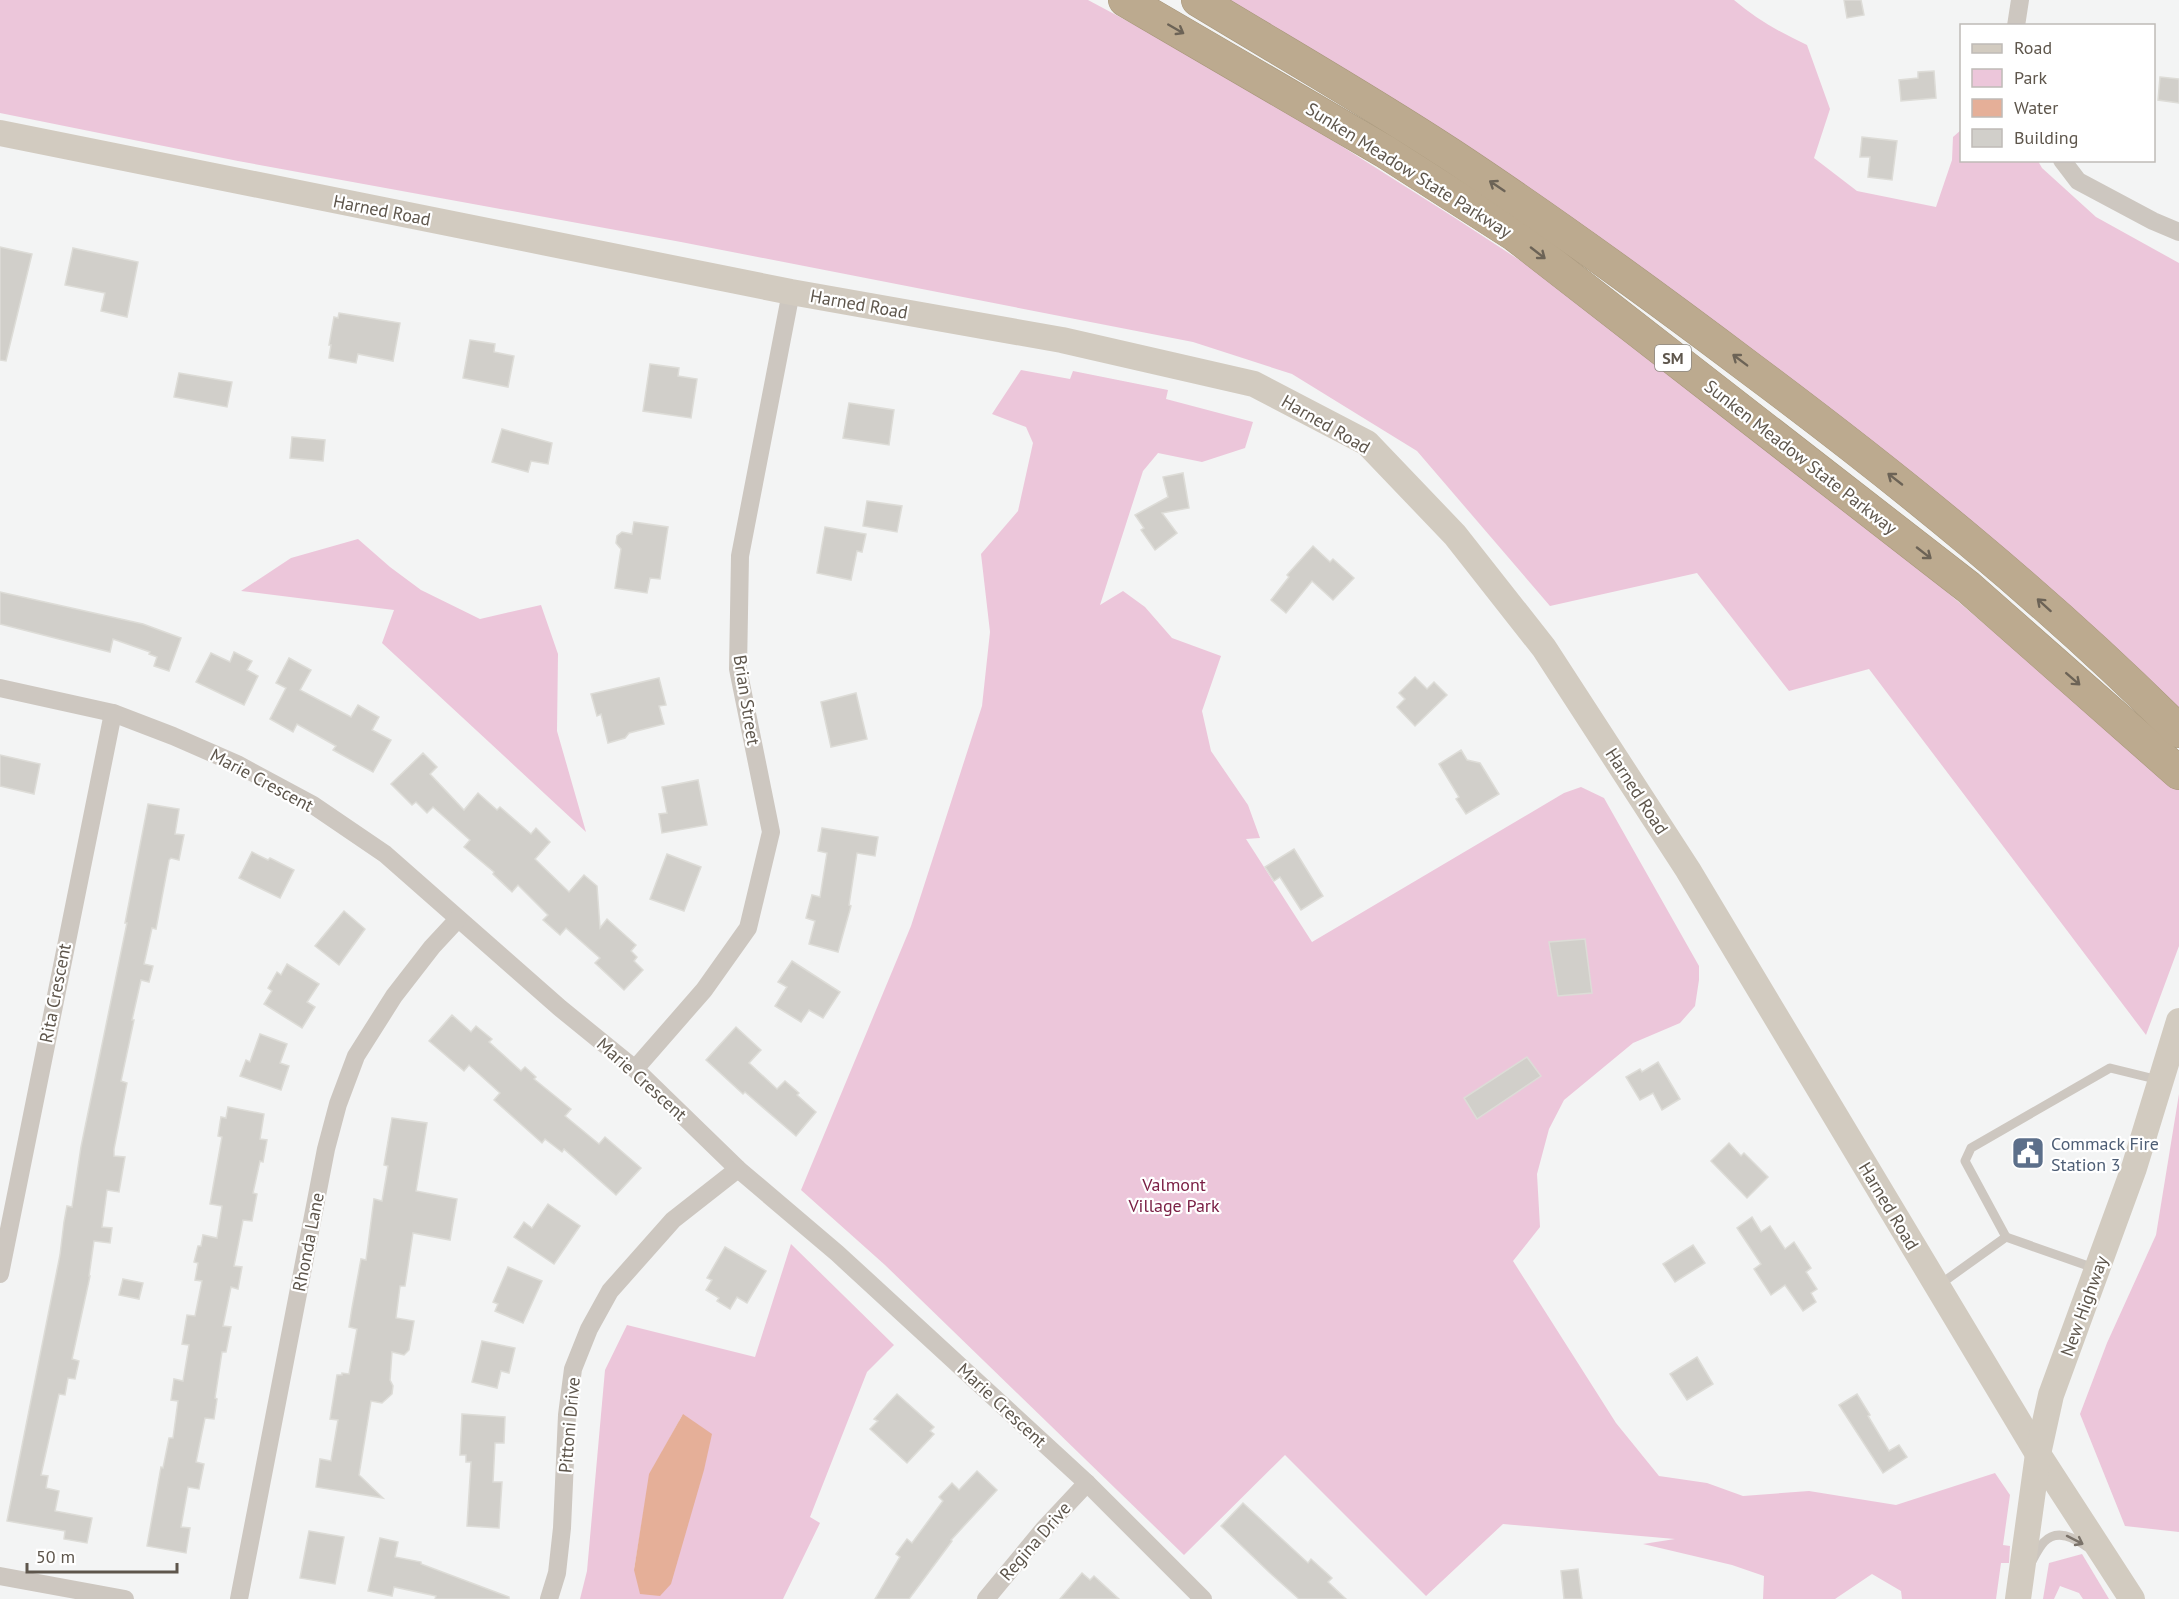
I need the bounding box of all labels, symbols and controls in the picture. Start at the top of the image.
one-way arrow [1167,24,1184,36]
legend [1960,24,2155,162]
text: Road [2014,36,2052,59]
text: Park [2014,66,2047,89]
text: Water [2014,96,2058,119]
street label: Sunken Meadow State Parkway [1302,97,1517,243]
text: Building [2014,126,2078,149]
one-way arrow [1489,180,1505,192]
street label: Harned Road [331,189,433,231]
one-way arrow [1530,246,1546,259]
street label: Harned Road [808,284,910,324]
road number: SM [1655,345,1691,371]
one-way arrow [1733,354,1749,367]
street label: Sunken Meadow State Parkway [1700,375,1903,540]
street label: Harned Road [1277,389,1375,459]
one-way arrow [1887,473,1903,486]
one-way arrow [1916,546,1932,559]
one-way arrow [2037,598,2052,612]
street label: Brian Street [729,653,765,747]
one-way arrow [2065,672,2080,686]
street label: Marie Crescent [206,743,318,817]
street label: Harned Road [1600,743,1674,839]
street label: Rita Crescent [34,941,76,1045]
street label: Marie Crescent [592,1032,692,1126]
place label: Commack Fire Station 3 [2051,1132,2159,1176]
public building icon: Commack Fire Station 3 [2010,1135,2046,1171]
street label: Harned Road [1854,1158,1924,1254]
park label: Valmont Village Park [1127,1173,1220,1217]
street label: Rhonda Lane [287,1191,329,1293]
street label: New Highway [2055,1252,2113,1360]
street label: Marie Crescent [953,1358,1051,1452]
street label: Pittoni Drive [553,1376,585,1474]
street label: Regina Drive [994,1497,1076,1585]
one-way arrow [2066,1535,2084,1547]
scale bar [27,1536,177,1574]
text: 50 m [36,1545,75,1568]

